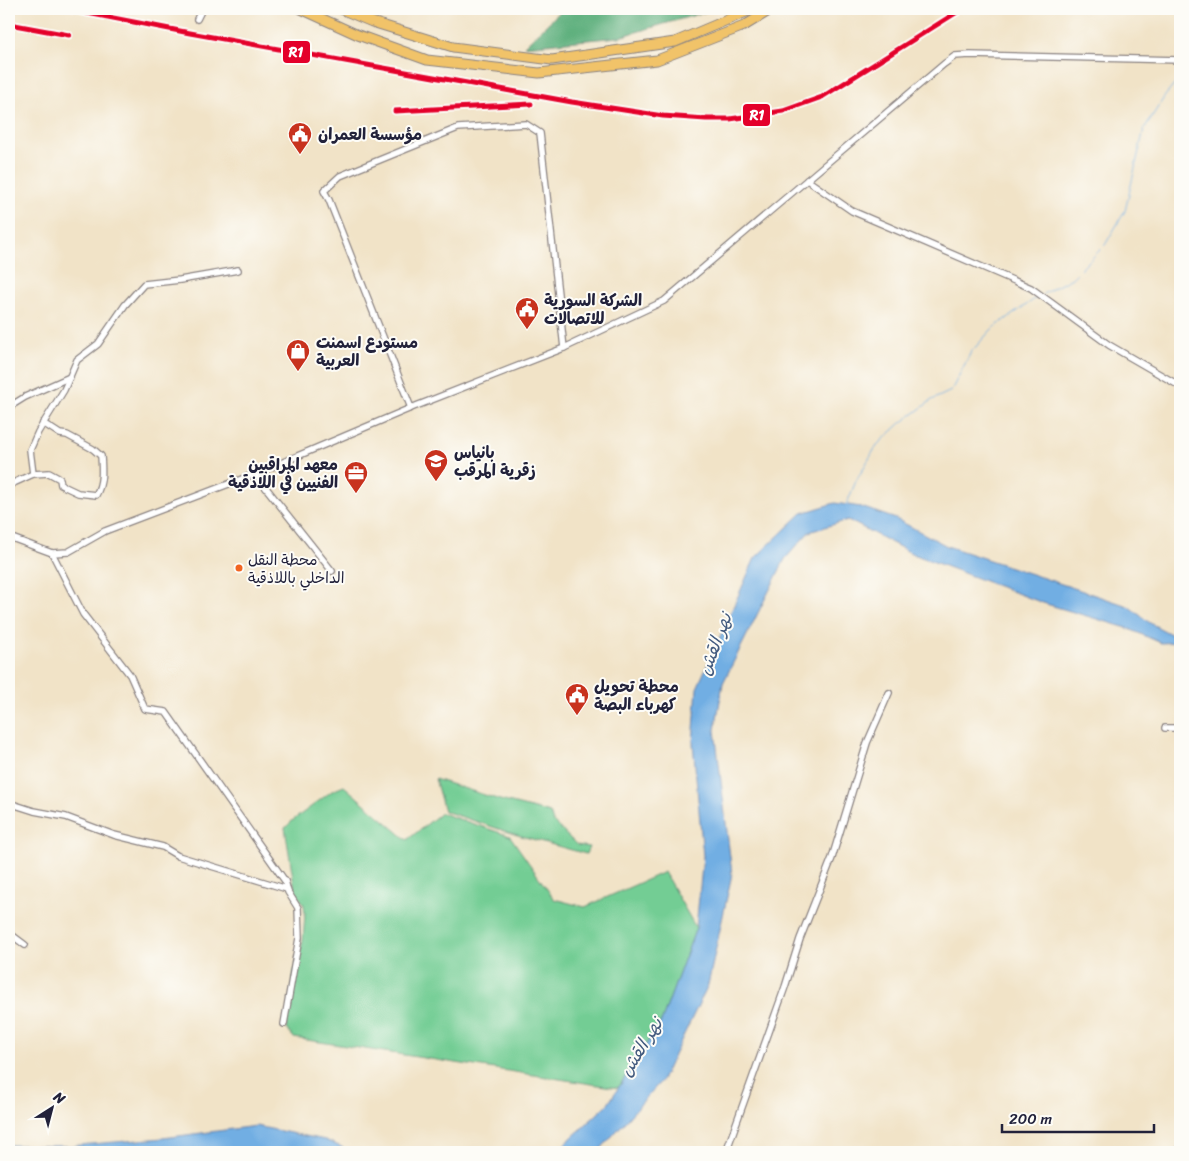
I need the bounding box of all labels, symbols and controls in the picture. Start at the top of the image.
line badge: R1 [282,40,311,64]
text: R1 [288,40,303,65]
line badge: R1 [742,103,771,127]
text: R1 [749,103,764,128]
place label: مؤسسة العمران [318,120,422,149]
public building icon: مؤسسة العمران [287,121,313,155]
place label: الشركة السورية للاتصالات [544,286,642,333]
public building icon: الشركة السورية للاتصالات [514,296,540,330]
place label: مستودع اسمنت العربية [316,328,418,375]
shop icon: مستودع اسمنت العربية [285,338,311,372]
place label: بانياس زقرية المرقب [454,438,536,485]
school or university icon: بانياس زقرية المرقب [423,448,449,482]
place label: معهد المراقبين الفنيين في اللاذقية [228,450,338,497]
office icon: معهد المراقبين الفنيين في اللاذقية [343,460,369,494]
place label: محطة النقل الداخلي باللاذقية [248,547,344,591]
marker: محطة النقل الداخلي باللاذقية [234,563,244,573]
water label: نهر القش [688,606,742,680]
place label: محطة تحويل كهرباء البصة [594,672,679,719]
public building icon: محطة تحويل كهرباء البصة [564,682,590,716]
water label: نهر القش [610,1009,673,1083]
north arrow [28,1084,78,1134]
text: N [47,1084,71,1111]
scale bar [1002,1101,1154,1133]
text: 200 m [1009,1106,1053,1132]

